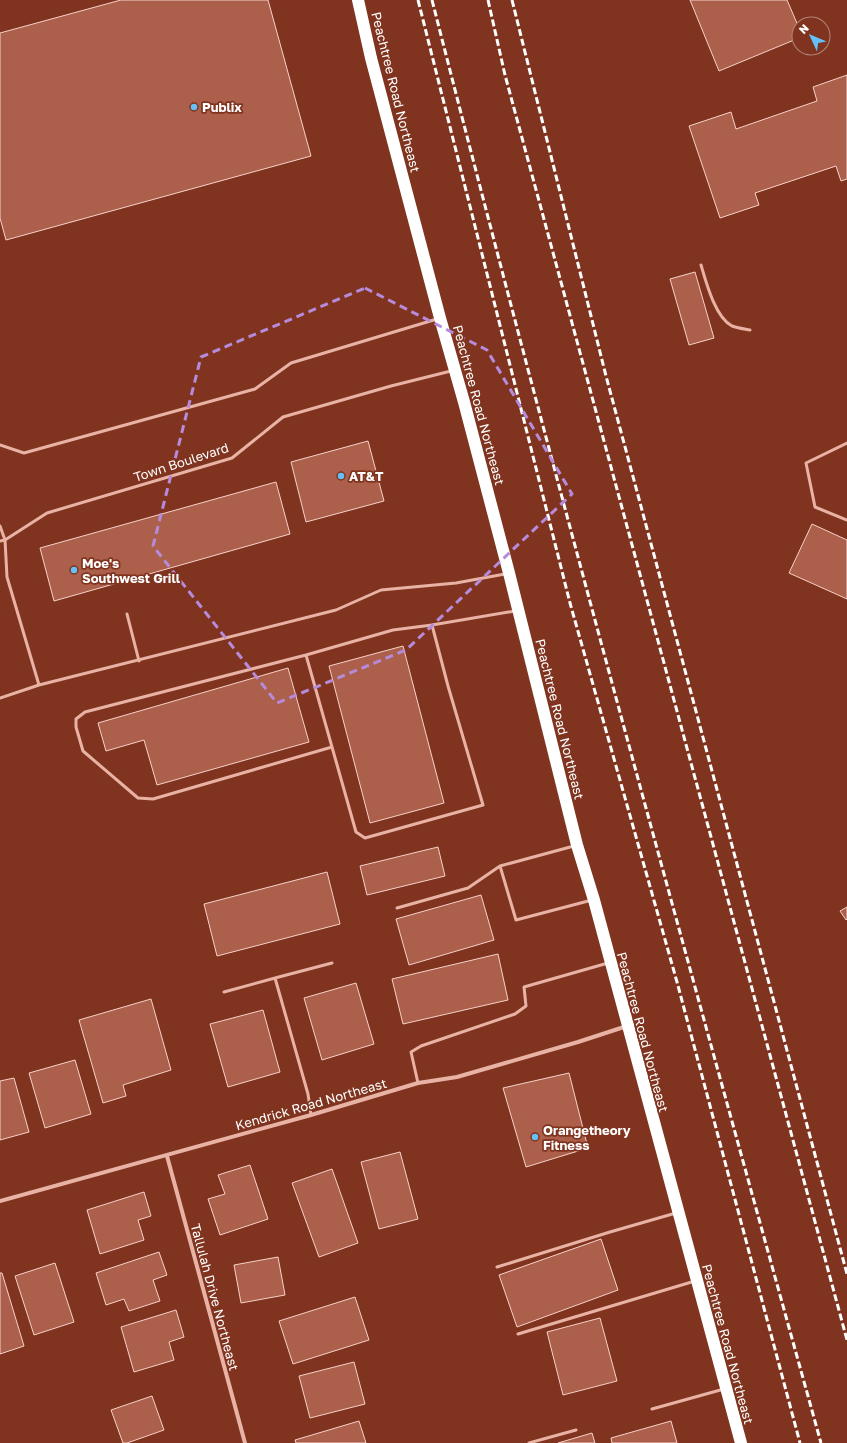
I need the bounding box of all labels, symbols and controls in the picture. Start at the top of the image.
street label: Peachtree Road Northeast [368,10,424,174]
north arrow [791,16,831,56]
text: N [796,21,811,36]
place label: Publix [202,99,242,115]
marker: Publix [189,102,199,112]
street label: Peachtree Road Northeast [450,323,508,487]
street label: Town Boulevard [131,439,231,485]
place label: AT&T [349,468,384,484]
marker: AT&T [336,471,346,481]
place label: Moe's Southwest Grill [82,555,181,586]
marker: Moe's Southwest Grill [69,565,79,575]
street label: Peachtree Road Northeast [532,637,588,801]
street label: Peachtree Road Northeast [614,950,672,1114]
street label: Kendrick Road Northeast [233,1075,389,1133]
place label: Orangetheory Fitness [543,1122,631,1153]
marker: Orangetheory Fitness [530,1132,540,1142]
street label: Tallulah Drive Northeast [188,1222,242,1372]
street label: Peachtree Road Northeast [699,1262,757,1426]

